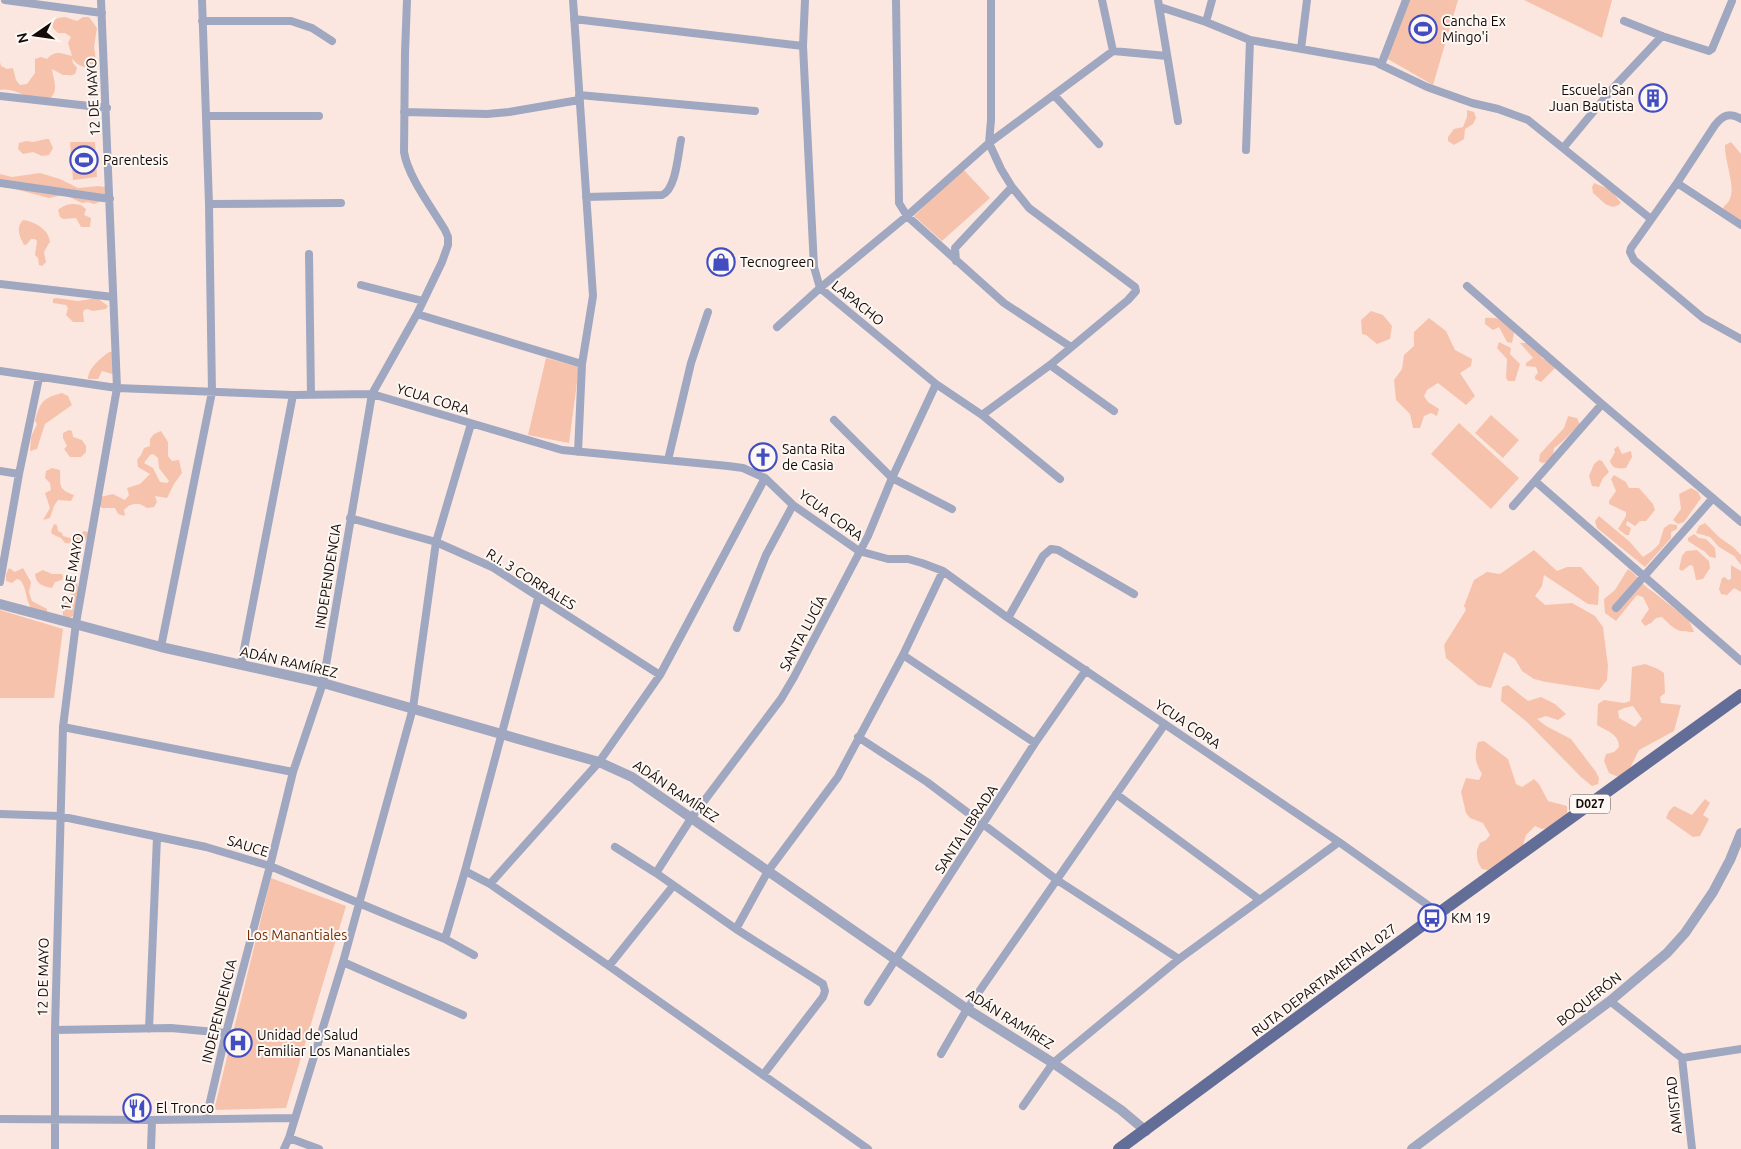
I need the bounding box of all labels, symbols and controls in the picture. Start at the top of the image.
north arrow [10,10,60,60]
place label: Cancha Ex Mingo'i [1442,13,1506,45]
sports icon: Cancha Ex Mingo'i [1408,14,1438,44]
text: N [13,31,31,45]
street label: 12 DE MAYO [83,57,103,137]
place label: Escuela San Juan Bautista [1549,82,1634,114]
building icon: Escuela San Juan Bautista [1638,83,1668,113]
sports icon: Parentesis [69,145,99,175]
place label: Parentesis [103,152,168,168]
shop icon: Tecnogreen [706,247,736,277]
place label: Tecnogreen [740,254,814,270]
street label: LAPACHO [829,277,887,329]
street label: YCUA CORA [395,380,471,418]
place label: Santa Rita de Casia [782,441,845,473]
church icon: Santa Rita de Casia [748,442,778,472]
street label: YCUA CORA [796,486,866,544]
street label: INDEPENDENCIA [312,522,344,630]
street label: 12 DE MAYO [57,532,87,612]
street label: R.I. 3 CORRALES [483,545,579,613]
street label: SANTA LUCÍA [775,592,830,674]
street label: ADÁN RAMÍREZ [239,642,340,681]
street label: YCUA CORA [1152,696,1224,752]
street label: ADÁN RAMÍREZ [630,756,722,826]
street label: SANTA LIBRADA [931,782,1001,876]
road number: D027 [1570,794,1610,814]
street label: SAUCE [225,832,271,860]
bus stop icon: KM 19 [1417,903,1447,933]
place label: KM 19 [1451,910,1491,926]
street label: RUTA DEPARTAMENTAL 027 [1248,920,1400,1040]
park label: Los Manantiales [247,927,347,943]
street label: 12 DE MAYO [34,937,52,1017]
street label: INDEPENDENCIA [198,957,240,1065]
street label: BOQUERÓN [1553,968,1625,1029]
street label: ADÁN RAMÍREZ [964,985,1057,1052]
place label: Unidad de Salud Familiar Los Manantiales [257,1027,410,1059]
hospital icon: Unidad de Salud Familiar Los Manantiales [223,1028,253,1058]
street label: AMISTAD [1663,1075,1685,1135]
restaurant icon: El Tronco [122,1093,152,1123]
place label: El Tronco [156,1100,214,1116]

